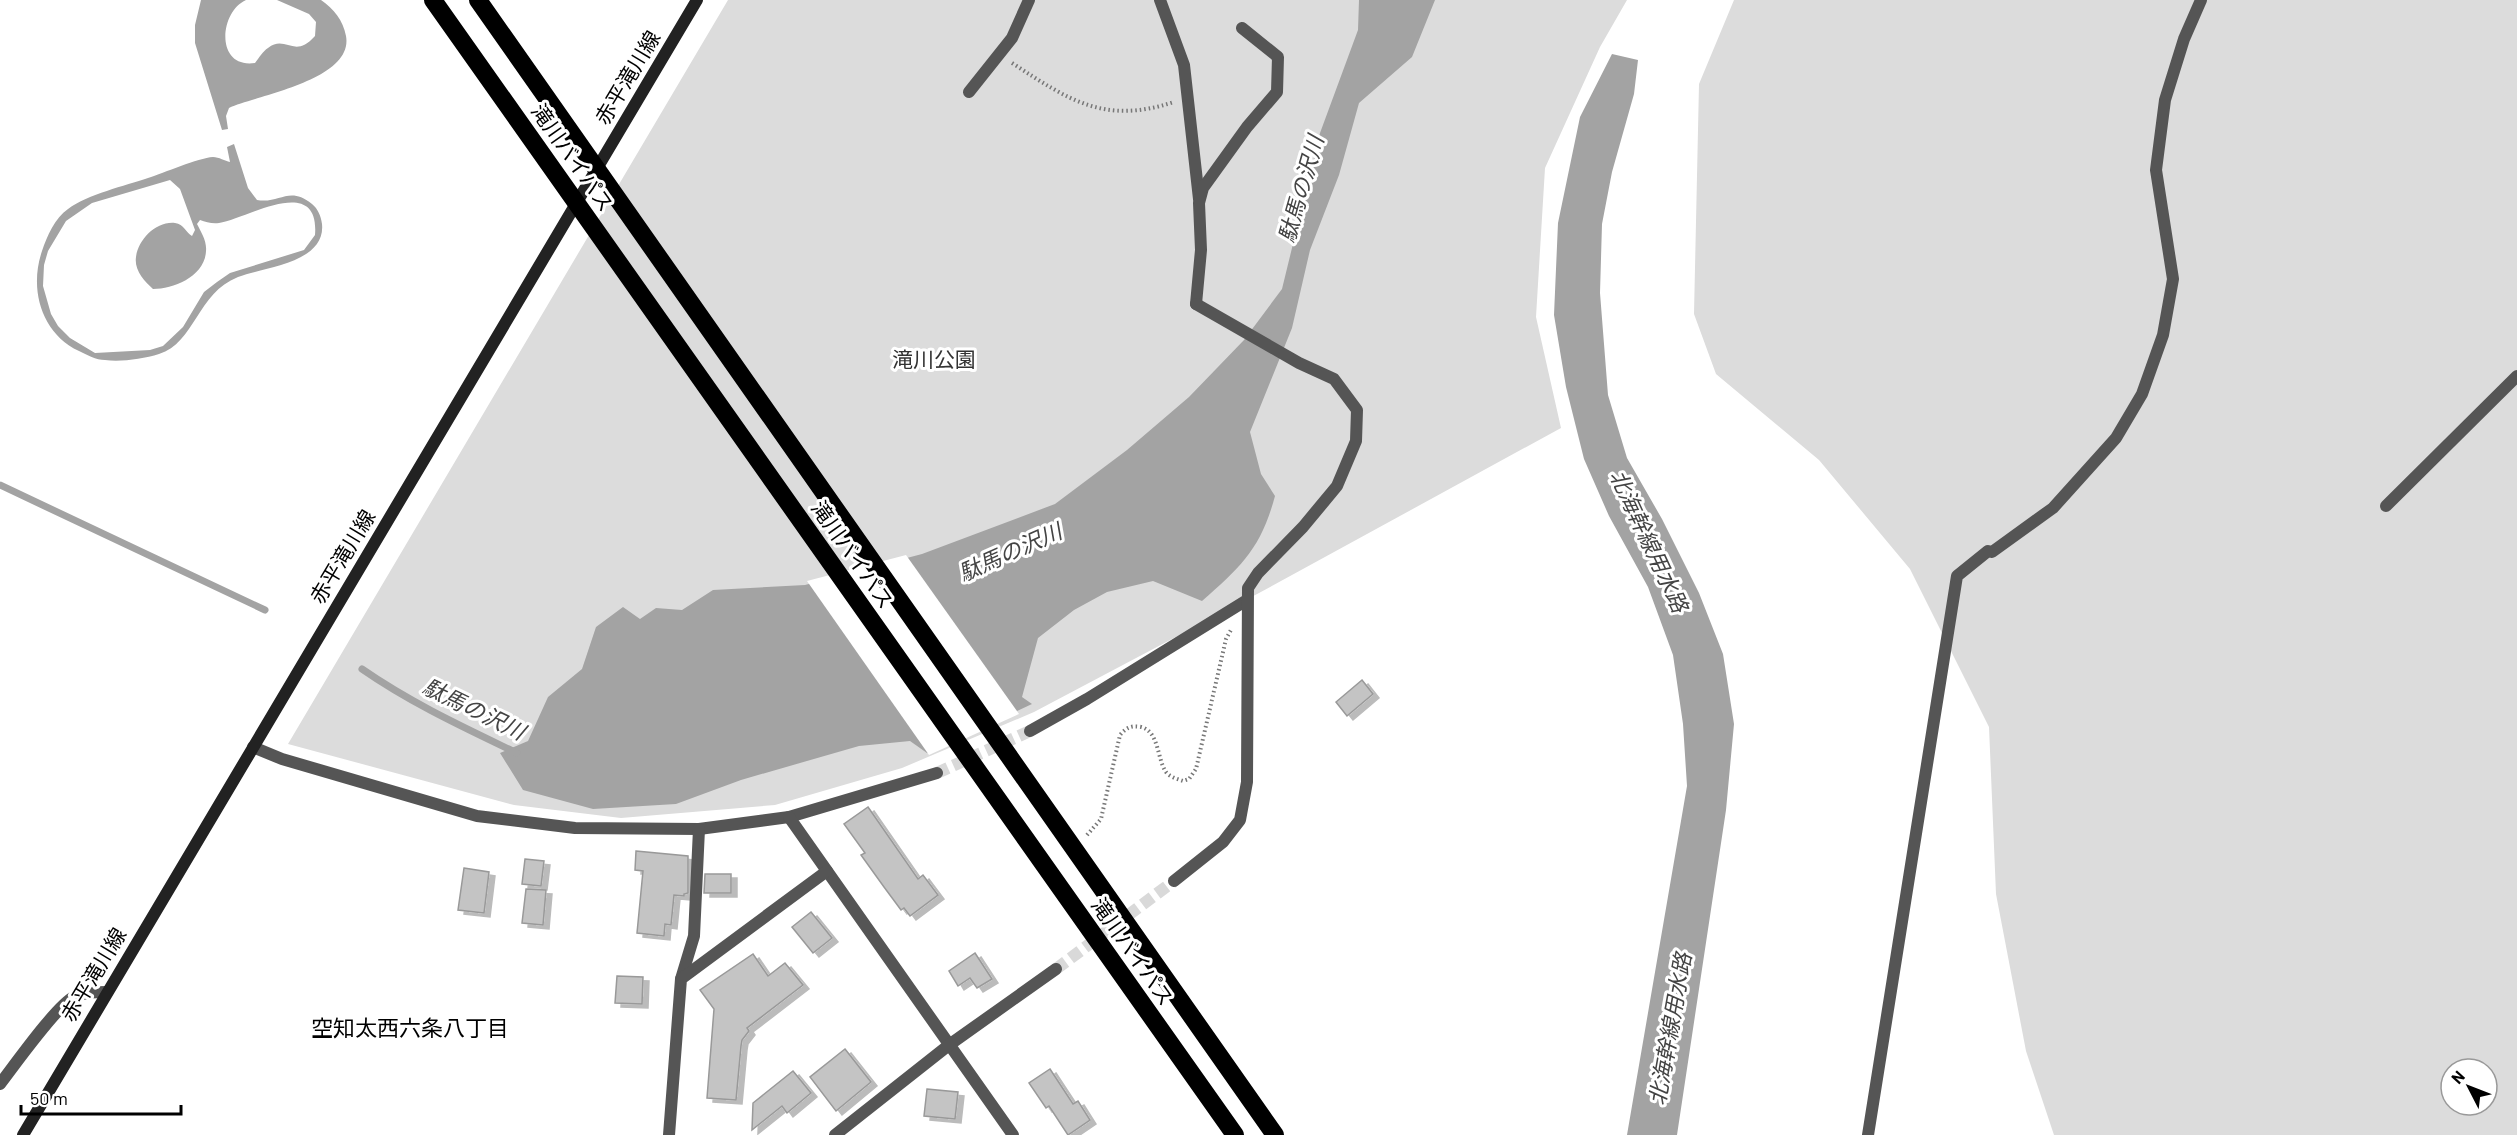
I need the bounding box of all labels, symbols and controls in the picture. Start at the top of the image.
street label: 赤平滝川線 [589,26,664,129]
street label: 滝川バイパス [527,99,619,216]
water label: 駄馬の沢川 [1272,130,1328,245]
park label: 滝川公園 [892,346,976,371]
water label: 北海幹線用水路 [1606,465,1695,618]
street label: 滝川バイパス [807,496,899,613]
street label: 赤平滝川線 [304,505,379,608]
water label: 駄馬の沢川 [954,516,1067,585]
water label: 駄馬の沢川 [419,672,531,745]
street label: 滝川バイパス [1087,893,1179,1010]
street label: 赤平滝川線 [55,923,130,1026]
water label: 北海幹線用水路 [1643,949,1696,1107]
district label: 空知太西六条八丁目 [311,1014,509,1040]
north arrow [2439,1057,2499,1117]
text: N [2447,1066,2468,1087]
scale bar [21,1078,182,1116]
text: 50 m [30,1087,68,1109]

